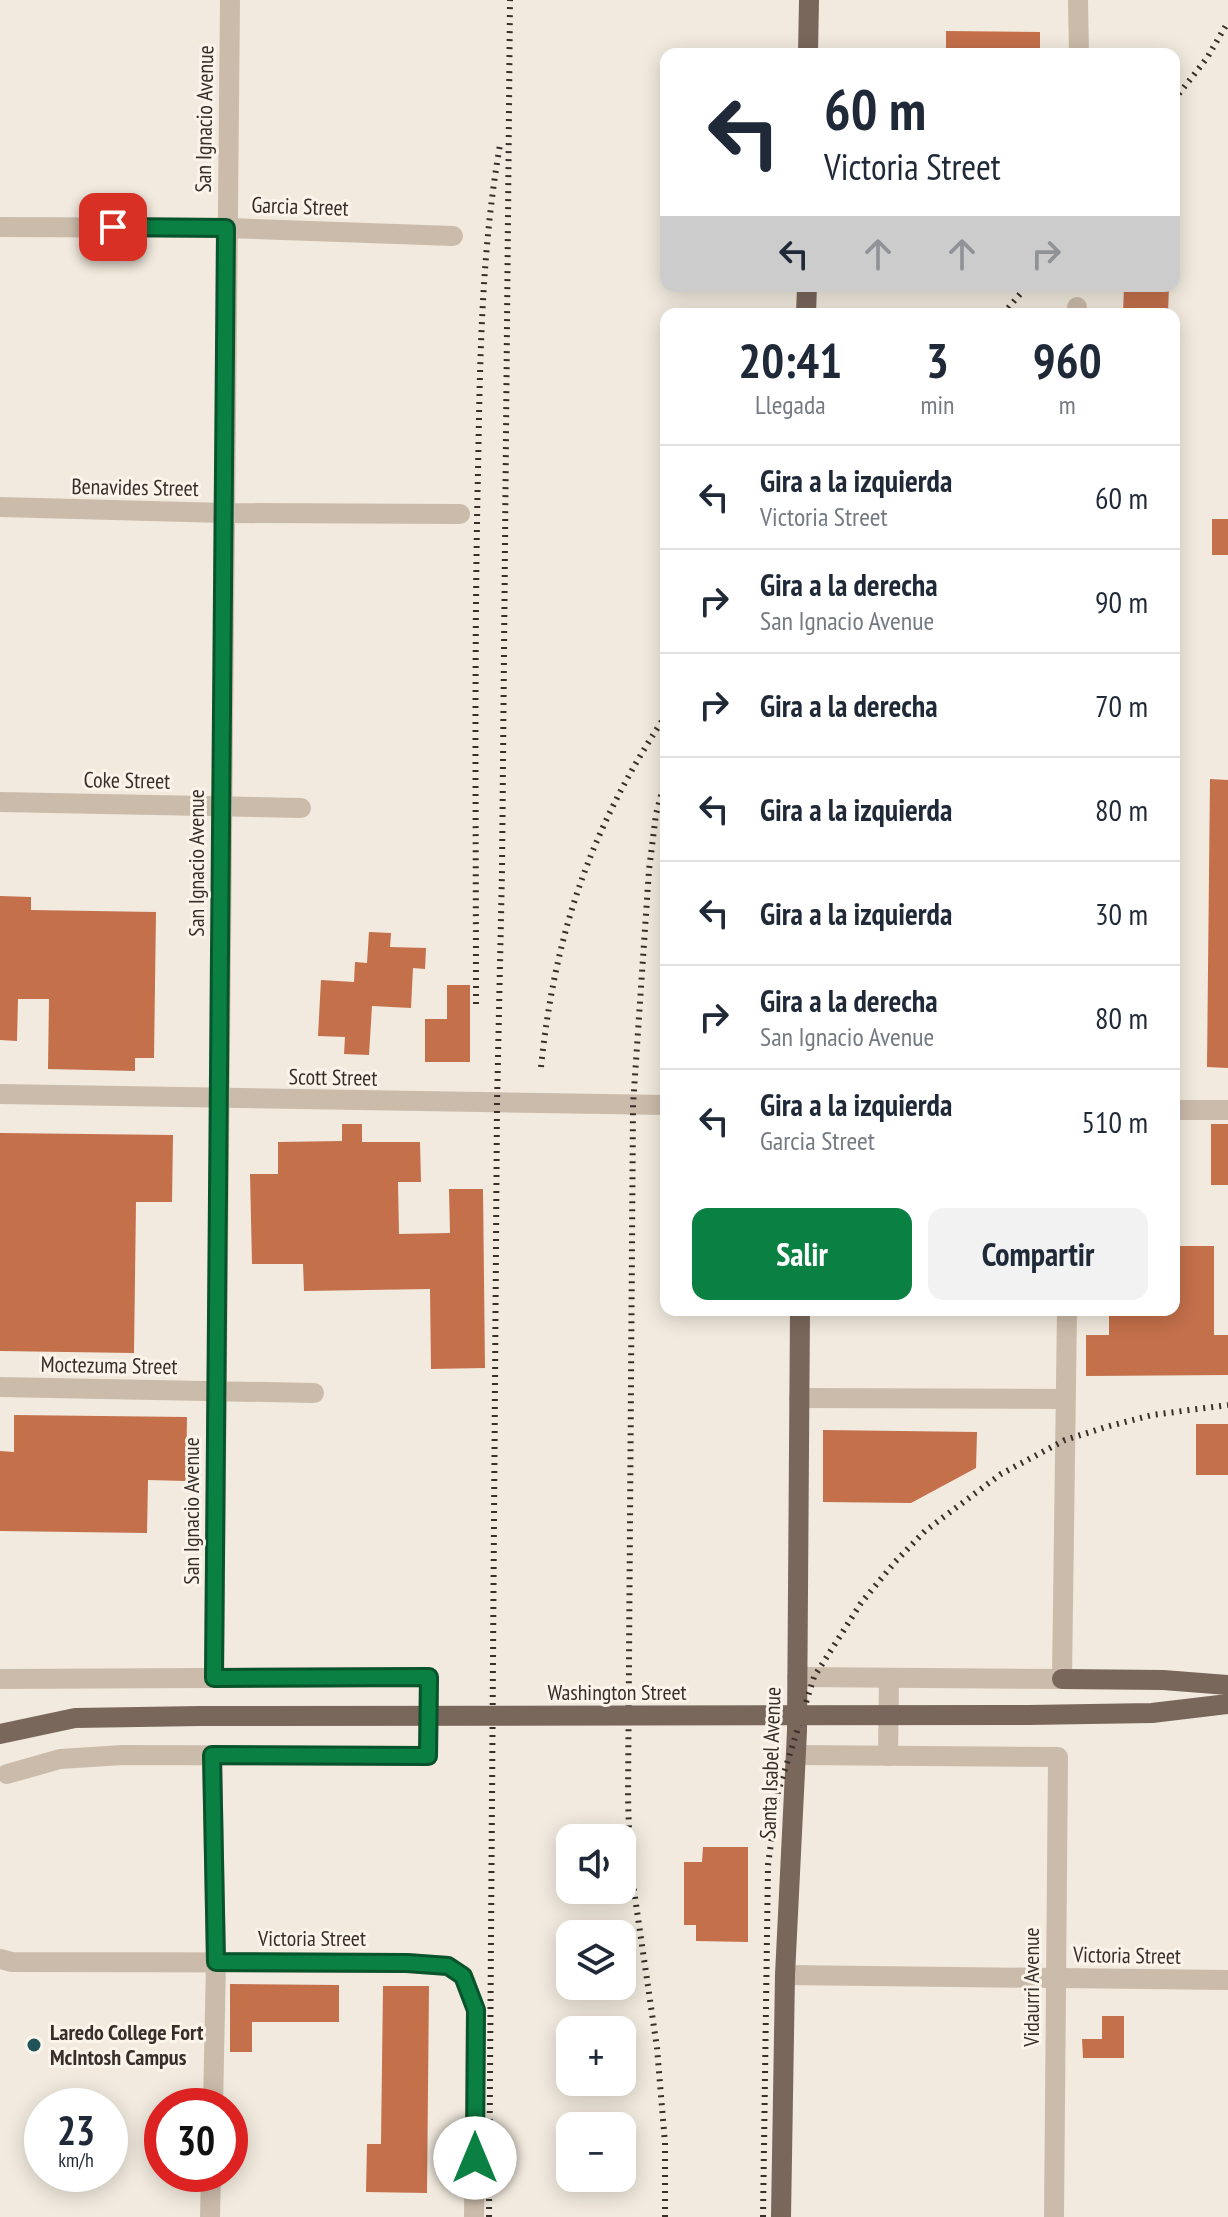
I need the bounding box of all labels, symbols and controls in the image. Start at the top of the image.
street label: San Ignacio Avenue [189,45,219,193]
text: 60 m [824,73,926,145]
icon: left [692,80,796,184]
text: Victoria Street [824,143,1001,190]
street label: Garcia Street [251,190,349,222]
pin [79,193,147,261]
icon: arrive [91,205,135,249]
icon: left [772,232,816,276]
icon: ahead [856,232,900,276]
icon: ahead [940,232,984,276]
icon: right [1024,232,1068,276]
text: 20:41 [738,329,842,391]
text: 3 [926,329,949,391]
text: 960 [1033,329,1102,391]
text: Llegada [755,388,826,421]
text: min [920,388,954,421]
text: m [1059,388,1076,421]
text: Gira a la izquierda [760,461,952,500]
street label: Benavides Street [71,472,199,502]
icon: left [692,475,736,519]
text: 60 m [1095,478,1148,517]
text: Victoria Street [760,500,888,533]
text: Gira a la derecha [760,565,938,604]
icon: right [692,579,736,623]
text: 90 m [1095,582,1148,621]
text: San Ignacio Avenue [760,604,934,637]
icon: right [692,683,736,727]
text: Gira a la derecha [760,686,938,725]
text: 70 m [1095,686,1148,725]
street label: Coke Street [83,765,171,795]
icon: left [692,787,736,831]
street label: San Ignacio Avenue [182,789,210,937]
text: Gira a la izquierda [760,790,952,829]
text: 80 m [1095,790,1148,829]
icon: left [692,891,736,935]
text: Gira a la izquierda [760,894,952,933]
text: 30 m [1095,894,1148,933]
text: Gira a la derecha [760,981,938,1020]
icon: right [692,995,736,1039]
text: 80 m [1095,998,1148,1037]
text: San Ignacio Avenue [760,1020,934,1053]
street label: Scott Street [288,1062,378,1092]
text: Gira a la izquierda [760,1085,952,1124]
icon: left [692,1099,736,1143]
text: 510 m [1082,1102,1148,1141]
text: Garcia Street [760,1124,875,1157]
button: Salir [692,1208,912,1300]
button: Compartir [928,1208,1148,1300]
street label: Moctezuma Street [40,1350,178,1380]
street label: San Ignacio Avenue [177,1437,205,1585]
street label: Washington Street [547,1678,687,1706]
street label: Santa Isabel Avenue [753,1686,787,1840]
map controls [556,1824,636,2192]
button: sound [556,1824,636,1904]
button: layers [556,1920,636,2000]
street label: Victoria Street [257,1924,366,1952]
street label: Vidaurri Avenue [1017,1927,1045,2048]
street label: Victoria Street [1072,1940,1181,1970]
button: + [556,2016,636,2096]
place label: Laredo College Fort McIntosh Campus [50,2018,204,2071]
marker: Laredo College Fort McIntosh Campus [25,2036,43,2054]
speed limit sign: 30 [144,2088,248,2192]
text: 23 [57,2104,95,2156]
button: − [556,2112,636,2192]
position arrow [433,2116,517,2200]
text: km/h [58,2147,94,2173]

